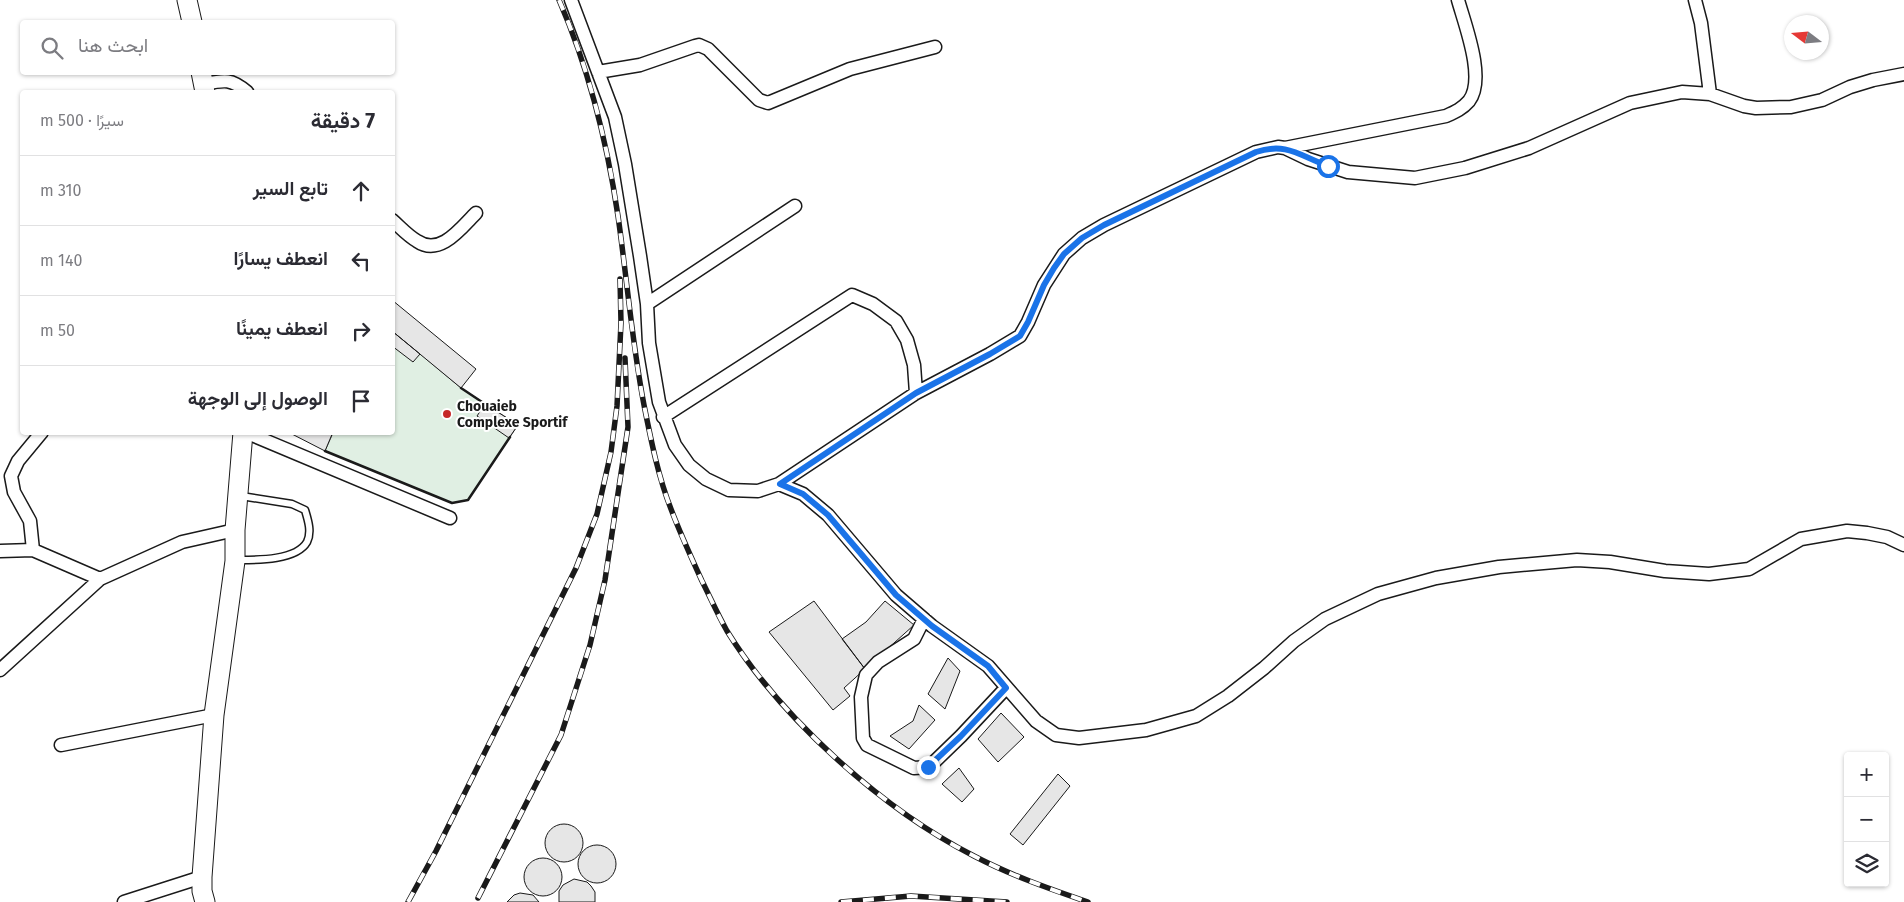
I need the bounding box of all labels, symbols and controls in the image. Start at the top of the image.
north arrow [1784,15,1829,60]
search box [20,20,395,75]
icon: search [38,34,66,62]
text: ابحث هنا [78,34,148,57]
text: 7 دقيقة [311,108,375,134]
text: سيرًا · 500 m [40,111,124,130]
route start [1317,155,1340,178]
text: تابع السير [253,177,328,200]
icon: ahead [347,177,375,205]
text: 310 m [40,181,81,200]
text: انعطف يسارًا [234,247,328,270]
icon: left [347,247,375,275]
text: 140 m [40,251,82,270]
text: انعطف يمينًا [236,317,328,340]
icon: right [347,317,375,345]
text: 50 m [40,321,75,340]
text: الوصول إلى الوجهة [188,387,328,410]
icon: arrive [347,387,375,415]
place label: Chouaieb Complexe Sportif [457,398,569,431]
marker: Chouaieb Complexe Sportif [441,408,453,420]
map controls [1844,752,1889,887]
button: + [1844,752,1889,797]
route end [917,756,940,779]
button: − [1844,797,1889,842]
button: layers [1844,842,1889,887]

